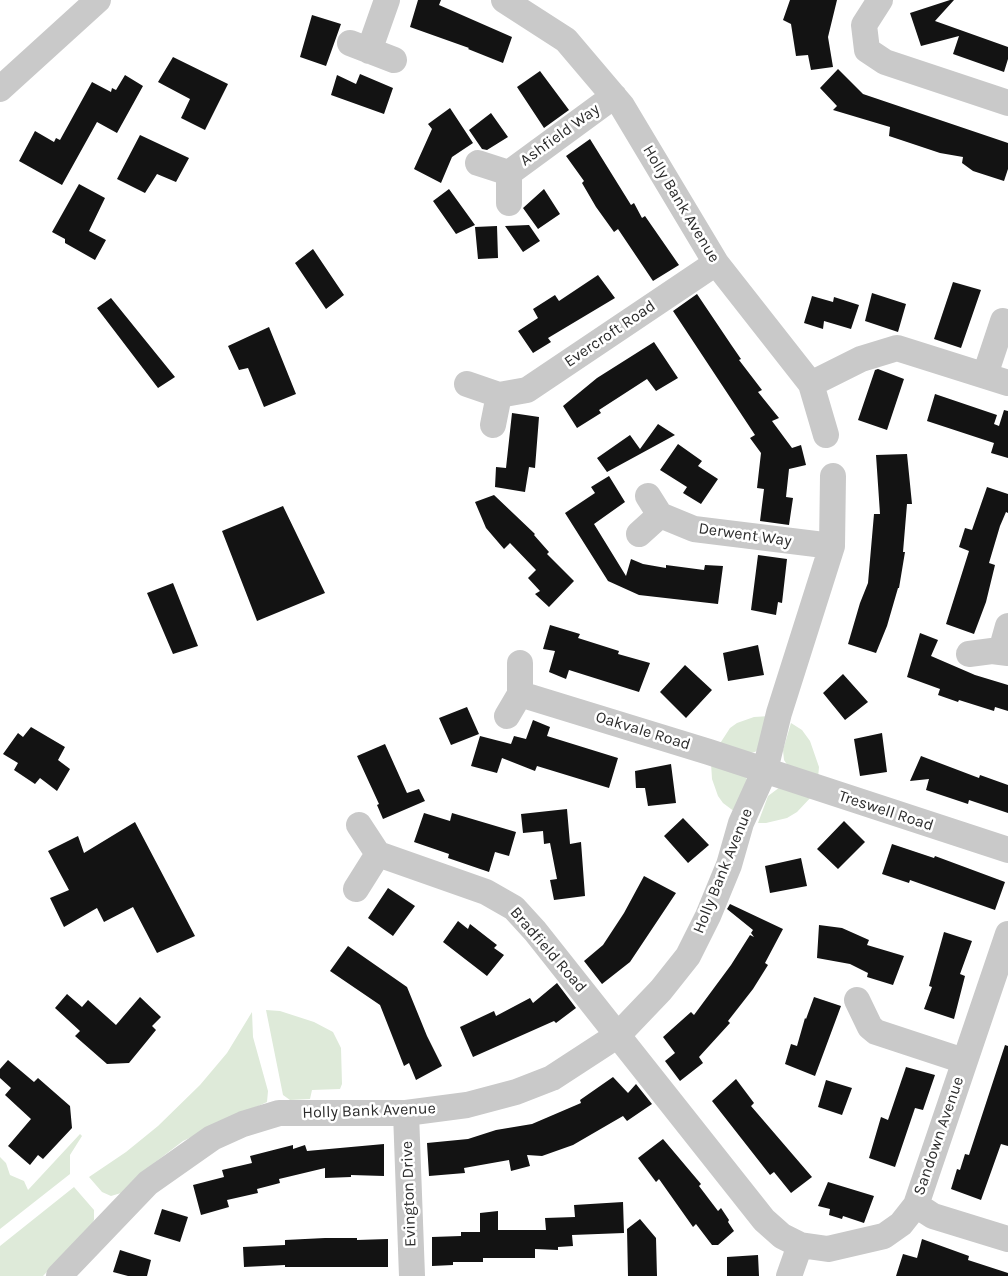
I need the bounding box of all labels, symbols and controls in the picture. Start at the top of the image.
street label: Ashfield Way [517,100,603,170]
street label: Holly Bank Avenue [638,142,724,266]
street label: Evercroft Road [561,296,659,372]
street label: Derwent Way [697,519,793,551]
street label: Oakvale Road [593,707,693,755]
street label: Treswell Road [836,787,936,835]
street label: Holly Bank Avenue [689,806,757,936]
street label: Bradfield Road [506,903,590,997]
street label: Sandown Avenue [910,1074,968,1198]
street label: Holly Bank Avenue [302,1099,436,1123]
street label: Evington Drive [398,1141,420,1247]

